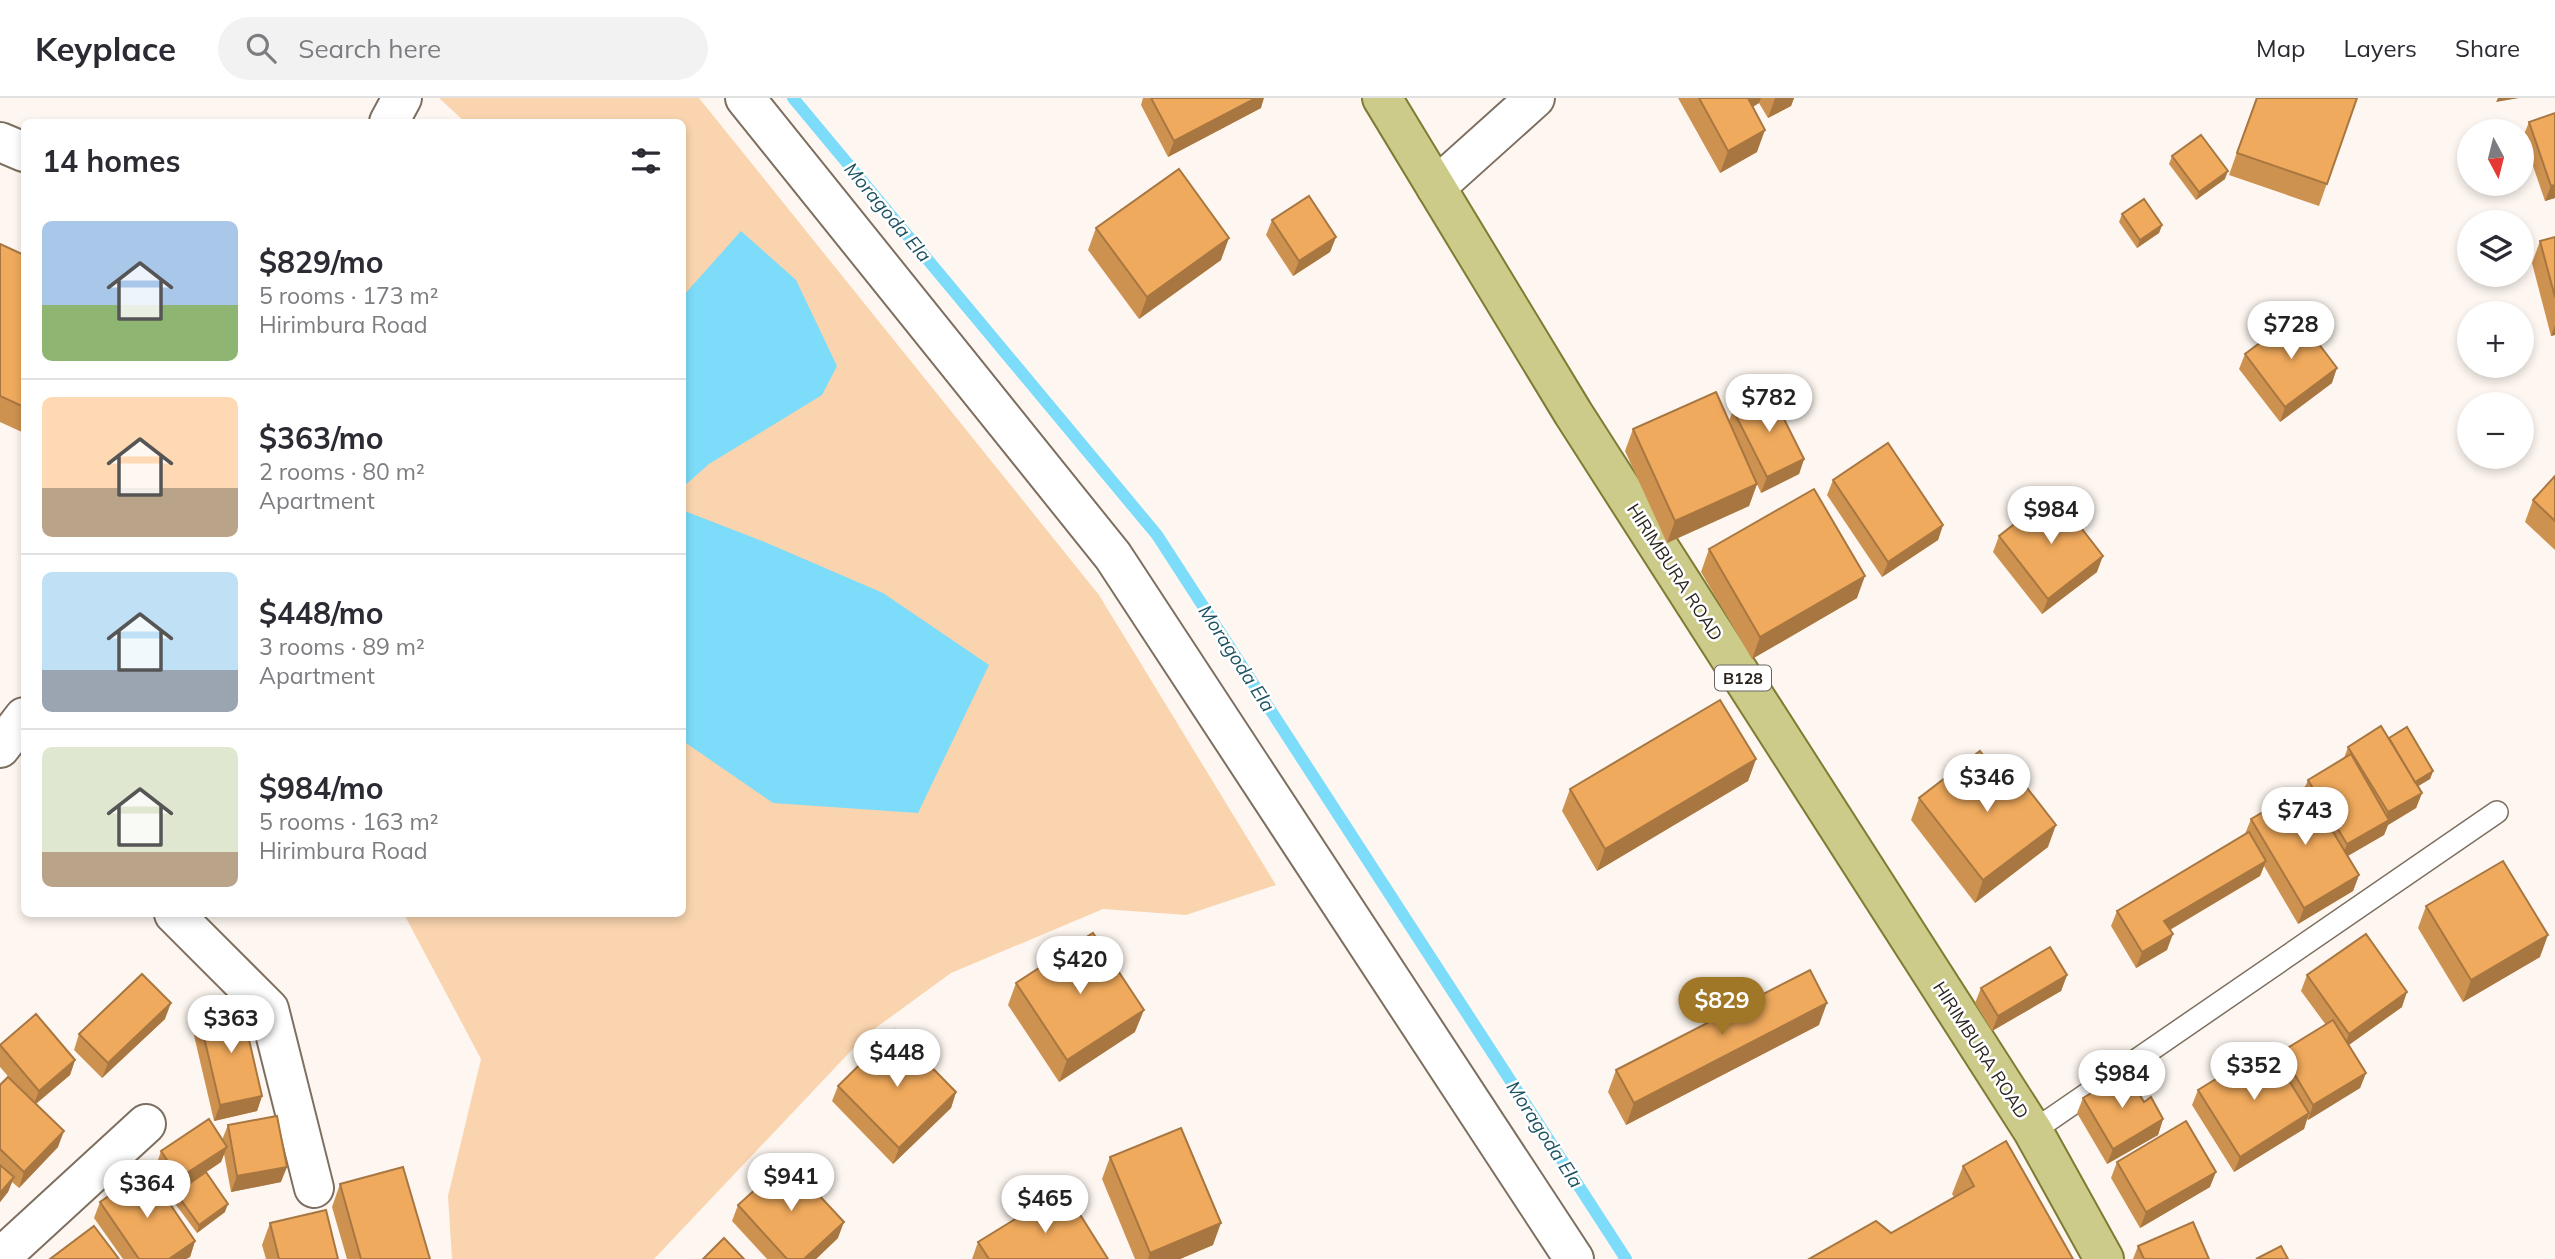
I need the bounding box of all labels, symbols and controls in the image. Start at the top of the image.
search box [218,17,708,80]
text: Keyplace [35,28,176,69]
icon: search [242,29,280,67]
text: Search here [298,32,441,65]
text: Map [2256,33,2305,63]
text: Layers [2343,33,2417,63]
text: Share [2455,33,2520,63]
north arrow [2457,119,2534,196]
map controls [2457,119,2534,469]
text: 14 homes [42,142,181,180]
icon: filters [627,142,665,180]
water label: Moragoda Ela [839,157,937,267]
button: layers [2457,210,2534,287]
text: $829/mo [259,243,383,281]
icon: home [98,249,182,333]
text: 5 rooms · 173 m² [259,281,439,310]
button: + [2457,301,2534,378]
pin: $728 [2250,302,2332,361]
text: $728 [2263,309,2319,338]
text: Hirimbura Road [259,310,428,339]
pin: $782 [1728,374,1810,434]
text: $782 [1741,382,1797,411]
button: − [2457,392,2534,469]
text: $363/mo [259,419,383,457]
icon: home [98,425,182,509]
text: 2 rooms · 80 m² [259,457,425,486]
text: Apartment [259,486,375,515]
pin: $984 [2010,486,2092,546]
text: $984 [2023,494,2079,523]
street label: HIRIMBURA ROAD [1622,499,1728,645]
text: $448/mo [259,594,383,632]
icon: home [98,600,182,684]
water label: Moragoda Ela [1194,600,1280,716]
text: 3 rooms · 89 m² [259,632,425,661]
text: Apartment [259,661,375,690]
road number: B128 [1715,666,1771,691]
pin: $346 [1946,754,2028,814]
text: $346 [1959,762,2015,791]
text: $984/mo [259,769,383,807]
icon: home [98,775,182,859]
pin: $743 [2264,788,2346,847]
text: $743 [2277,795,2333,824]
text: 5 rooms · 163 m² [259,807,439,836]
text: Hirimbura Road [259,836,428,865]
pin: $420 [1039,936,1121,996]
text: $420 [1052,944,1108,973]
street label: HIRIMBURA ROAD [1928,977,2034,1123]
pin: $829 [1681,978,1763,1037]
text: $829 [1694,985,1750,1014]
pin: $363 [190,996,272,1055]
text: $363 [203,1003,259,1032]
pin: $448 [856,1030,938,1089]
text: $448 [869,1037,925,1066]
pin: $352 [2213,1042,2295,1102]
text: $352 [2226,1050,2282,1079]
pin: $984 [2081,1051,2163,1110]
text: $984 [2094,1058,2150,1087]
water label: Moragoda Ela [1502,1076,1588,1192]
pin: $941 [750,1154,832,1213]
pin: $364 [106,1160,188,1220]
text: $941 [763,1161,819,1190]
text: $364 [119,1168,175,1197]
pin: $465 [1004,1176,1086,1235]
text: $465 [1017,1183,1073,1212]

